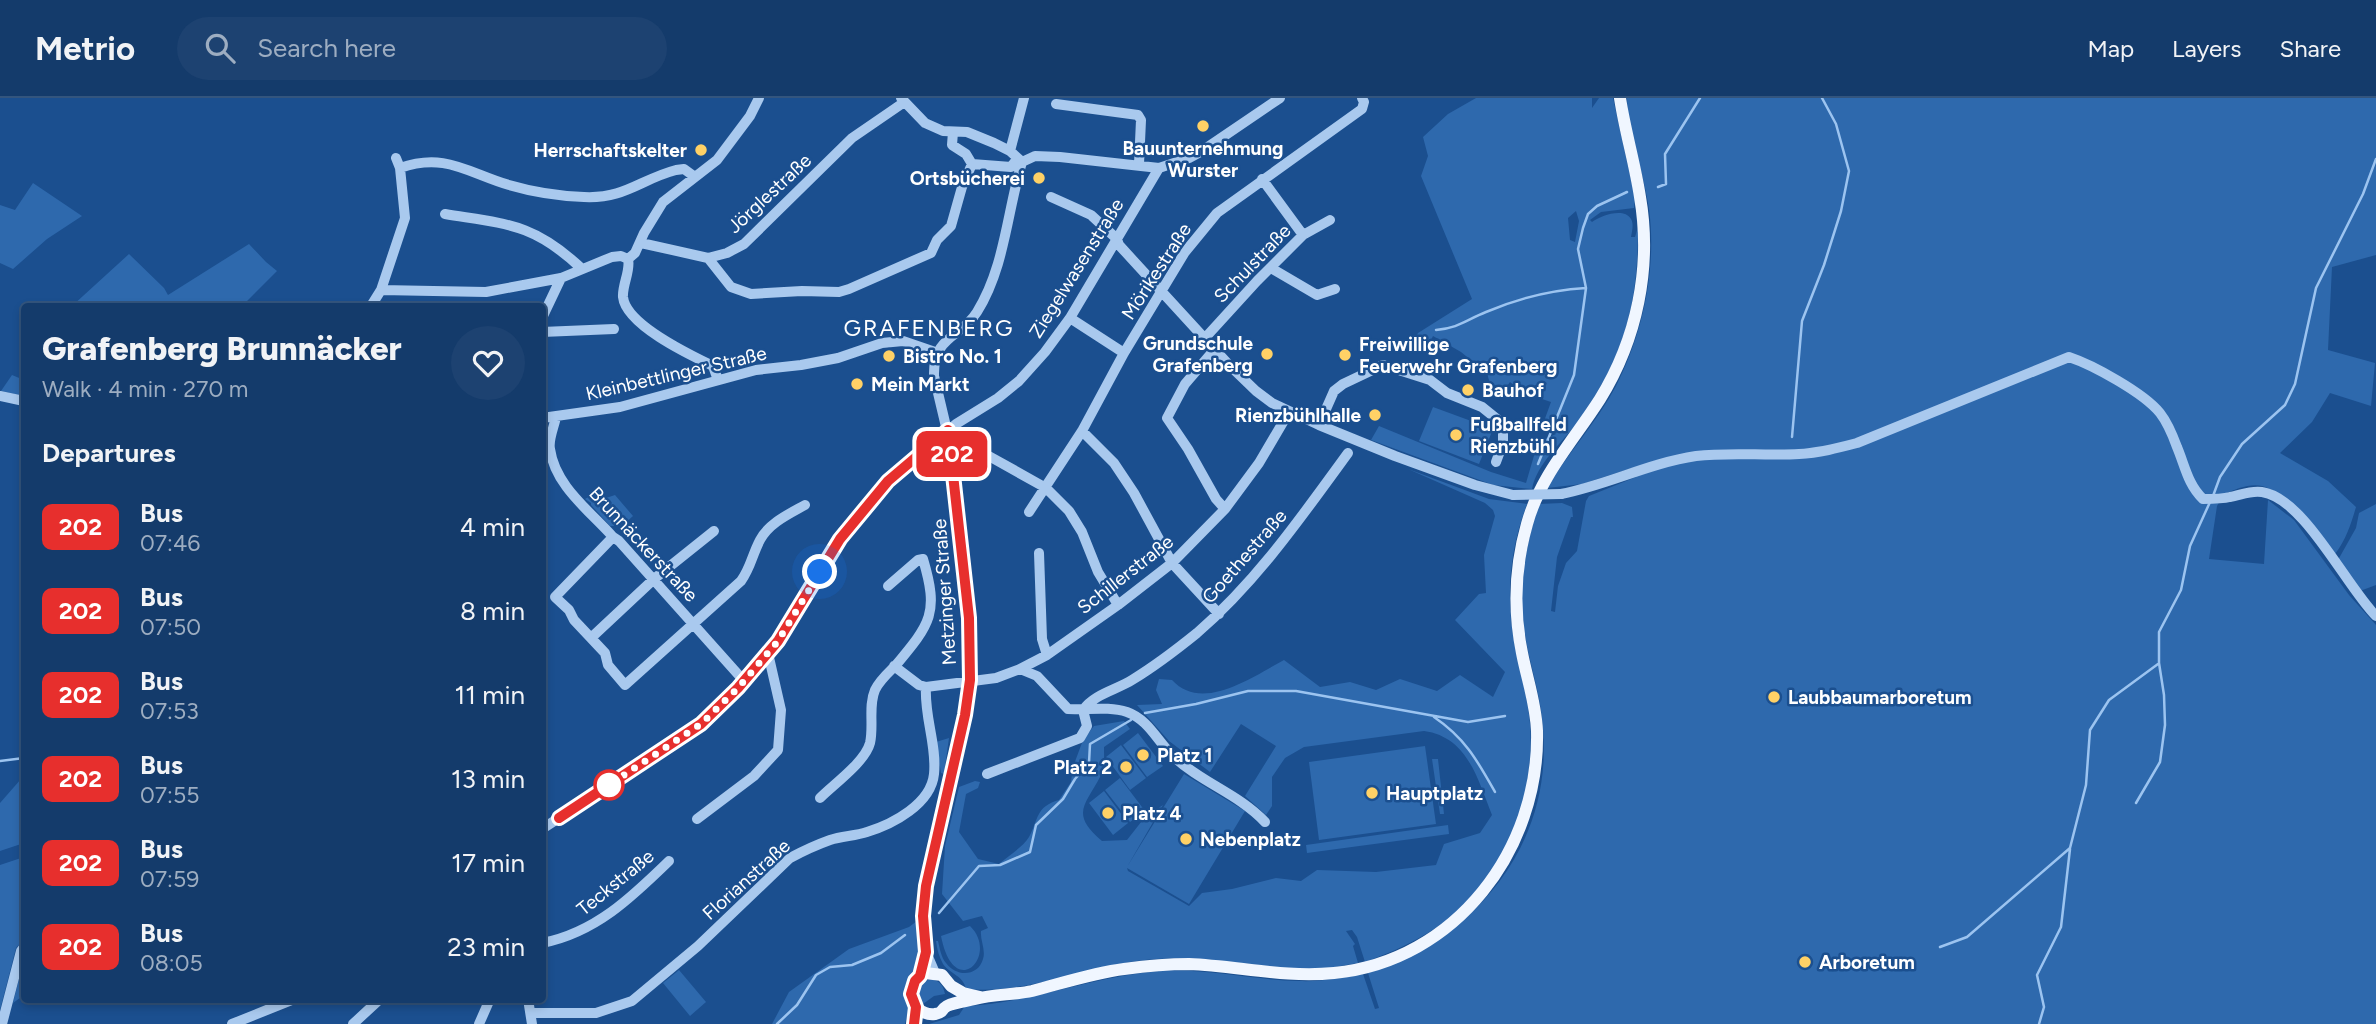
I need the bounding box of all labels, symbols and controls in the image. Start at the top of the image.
search box [177,17,667,80]
text: Metrio [35,29,135,68]
icon: search [201,29,239,67]
text: Search here [257,32,396,64]
text: Map [2087,34,2134,63]
text: Layers [2172,34,2241,63]
text: Share [2279,34,2341,63]
marker: Bauunternehmung Wurster [1195,118,1211,134]
place label: Bauunternehmung Wurster [1122,137,1284,182]
place label: Herrschaftskelter [534,139,687,162]
marker: Herrschaftskelter [693,142,709,158]
street label: Jörglestraße [723,149,816,238]
place label: Ortsbücherei [910,167,1025,190]
marker: Ortsbücherei [1031,170,1047,186]
street label: Ziegelwasenstraße [1024,194,1129,342]
street label: Mörikestraße [1117,219,1196,324]
street label: Schulstraße [1209,219,1296,308]
district label: GRAFENBERG [844,314,1014,342]
button: heart [451,326,525,400]
text: Grafenberg Brunnäcker [42,329,402,368]
place label: Grundschule Grafenberg [1143,332,1253,377]
place label: Freiwillige Feuerwehr Grafenberg [1359,333,1558,378]
street label: Kleinbettlinger Straße [583,341,769,405]
place label: Bistro No. 1 [903,345,1002,368]
marker: Grundschule Grafenberg [1259,346,1275,362]
marker: Freiwillige Feuerwehr Grafenberg [1337,347,1353,363]
marker: Bistro No. 1 [881,348,897,364]
place label: Mein Markt [871,373,970,396]
text: Walk · 4 min · 270 m [42,375,248,403]
marker: Mein Markt [849,376,865,392]
place label: Bauhof [1482,379,1544,402]
marker: Bauhof [1460,382,1476,398]
place label: Rienzbühlhalle [1235,404,1361,427]
marker: Rienzbühlhalle [1367,407,1383,423]
place label: Fußballfeld Rienzbühl [1470,413,1567,458]
marker: Fußballfeld Rienzbühl [1448,427,1464,443]
line badge: 202 [912,431,992,477]
text: Departures [42,437,176,469]
text: 202 [930,439,974,468]
street label: Brunnäckerstraße [584,482,703,607]
text: Bus [140,497,183,529]
street label: Goethestraße [1197,505,1292,608]
text: 4 min [460,511,525,543]
text: 202 [59,512,102,541]
street label: Metzinger Straße [928,518,961,666]
text: 07:46 [140,529,200,557]
street label: Schillerstraße [1073,530,1178,619]
your location [802,554,837,589]
text: Bus [140,581,183,613]
text: 8 min [460,595,525,627]
text: 202 [59,596,102,625]
text: 07:50 [140,613,201,641]
text: Bus [140,665,183,697]
text: 11 min [454,679,525,711]
text: 202 [59,680,102,709]
place label: Laubbaumarboretum [1788,686,1972,709]
marker: Laubbaumarboretum [1766,689,1782,705]
text: 07:53 [140,697,199,725]
place label: Platz 1 [1157,744,1213,767]
marker: Platz 1 [1135,747,1151,763]
text: Bus [140,749,183,781]
place label: Platz 2 [1054,756,1112,779]
marker: Platz 2 [1118,759,1134,775]
text: 13 min [451,763,525,795]
text: 202 [59,764,102,793]
unlabelled marker [594,770,624,800]
text: 07:55 [140,781,199,809]
place label: Hauptplatz [1386,782,1483,805]
marker: Hauptplatz [1364,785,1380,801]
place label: Platz 4 [1122,802,1182,825]
marker: Platz 4 [1100,805,1116,821]
place label: Nebenplatz [1200,828,1301,851]
marker: Nebenplatz [1178,831,1194,847]
text: Bus [140,833,183,865]
street label: Florianstraße [698,834,795,925]
street label: Teckstraße [572,844,658,920]
text: 17 min [451,847,525,879]
text: 202 [59,848,102,877]
text: 07:59 [140,865,199,893]
text: Bus [140,917,183,949]
text: 23 min [447,931,525,963]
text: 202 [59,932,102,961]
text: 08:05 [140,949,203,977]
place label: Arboretum [1819,951,1915,974]
marker: Arboretum [1797,954,1813,970]

